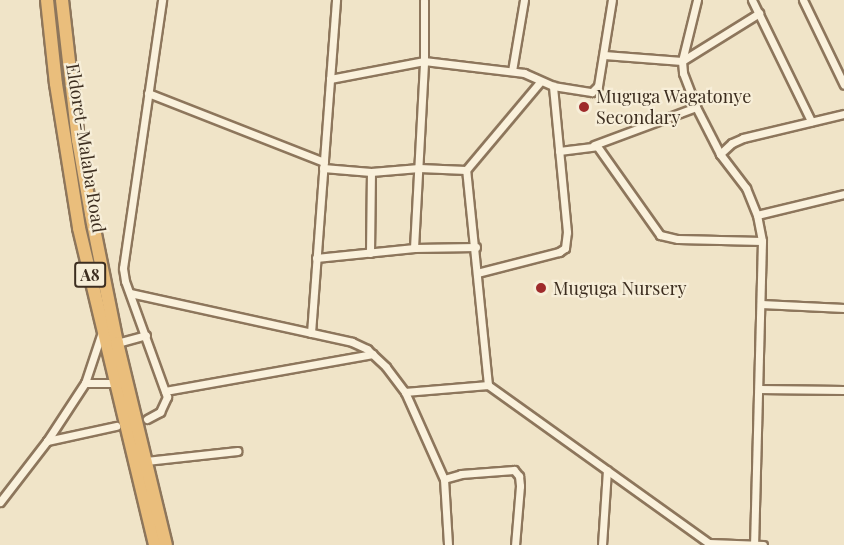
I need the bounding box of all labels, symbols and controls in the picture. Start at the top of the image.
street label: Eldoret-Malaba Road [62,62,110,234]
place label: Muguga Wagatonye Secondary [596,86,752,128]
marker: Muguga Wagatonye Secondary [577,100,591,114]
road number: A8 [74,262,106,288]
place label: Muguga Nursery [553,277,687,299]
marker: Muguga Nursery [534,281,548,295]

